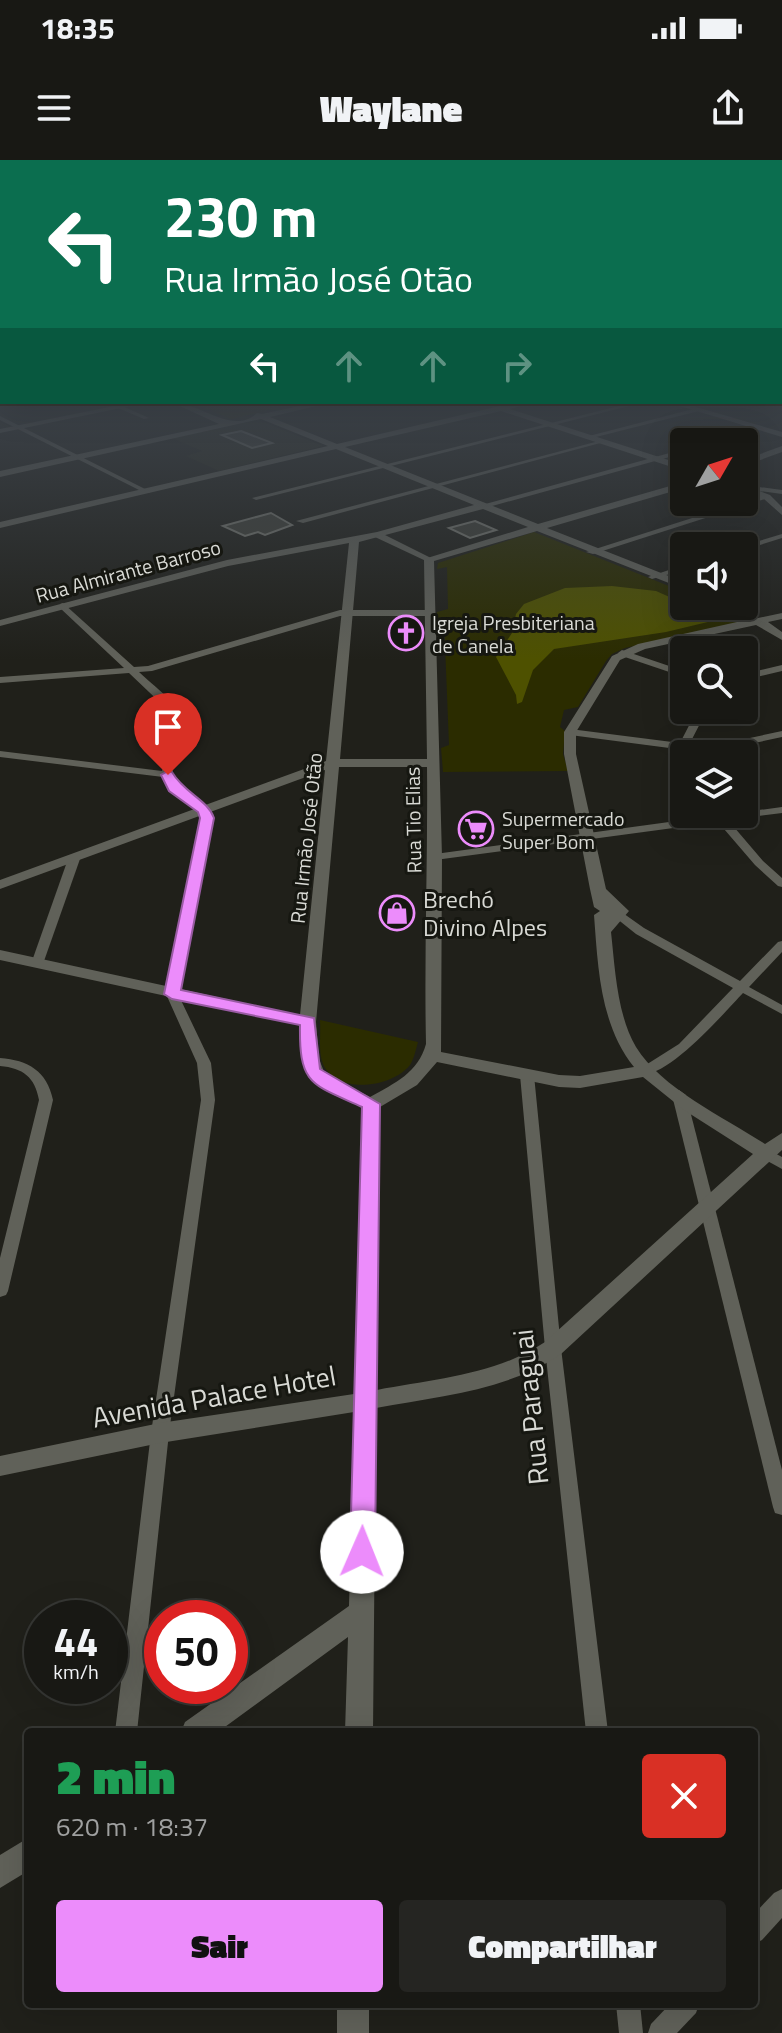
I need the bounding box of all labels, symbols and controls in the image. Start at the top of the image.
text: 18:35 [40,5,115,51]
text: Waylane [320,81,462,136]
icon: menu [32,86,76,130]
icon: share [706,86,750,130]
text: 230 m [164,174,317,259]
icon: left [32,192,136,296]
text: Rua Irmão José Otão [164,251,473,306]
icon: left [243,344,287,388]
icon: ahead [327,344,371,388]
icon: ahead [411,344,455,388]
icon: right [495,344,539,388]
north arrow [670,428,758,516]
map controls [670,428,758,828]
street label: Rua Almirante Barroso [32,531,224,611]
button: sound [670,532,758,620]
place label: Igreja Presbiteriana de Canela [432,607,595,661]
church icon: Igreja Presbiteriana de Canela [387,614,425,652]
button: search [670,636,758,724]
pin [134,693,202,775]
icon: arrive [146,705,190,749]
button: layers [670,740,758,828]
street label: Rua Irmão José Otão [282,751,330,925]
street label: Rua Tio Elias [397,766,429,874]
place label: Supermercado Super Bom [502,803,624,857]
supermarket icon: Supermercado Super Bom [457,810,495,848]
place label: Brechó Divino Alpes [423,881,547,945]
shop icon: Brechó Divino Alpes [378,894,416,932]
street label: Rua Paraguai [500,1327,560,1487]
street label: Avenida Palace Hotel [89,1353,339,1439]
position arrow [320,1510,404,1594]
speed limit sign: 50 [144,1600,248,1704]
text: 44 [54,1611,98,1672]
text: km/h [53,1656,99,1687]
text: 2 min [56,1740,175,1813]
button: close [642,1754,726,1838]
text: 620 m · 18:37 [56,1807,208,1846]
button: Sair [56,1900,383,1992]
button: Compartilhar [399,1900,726,1992]

